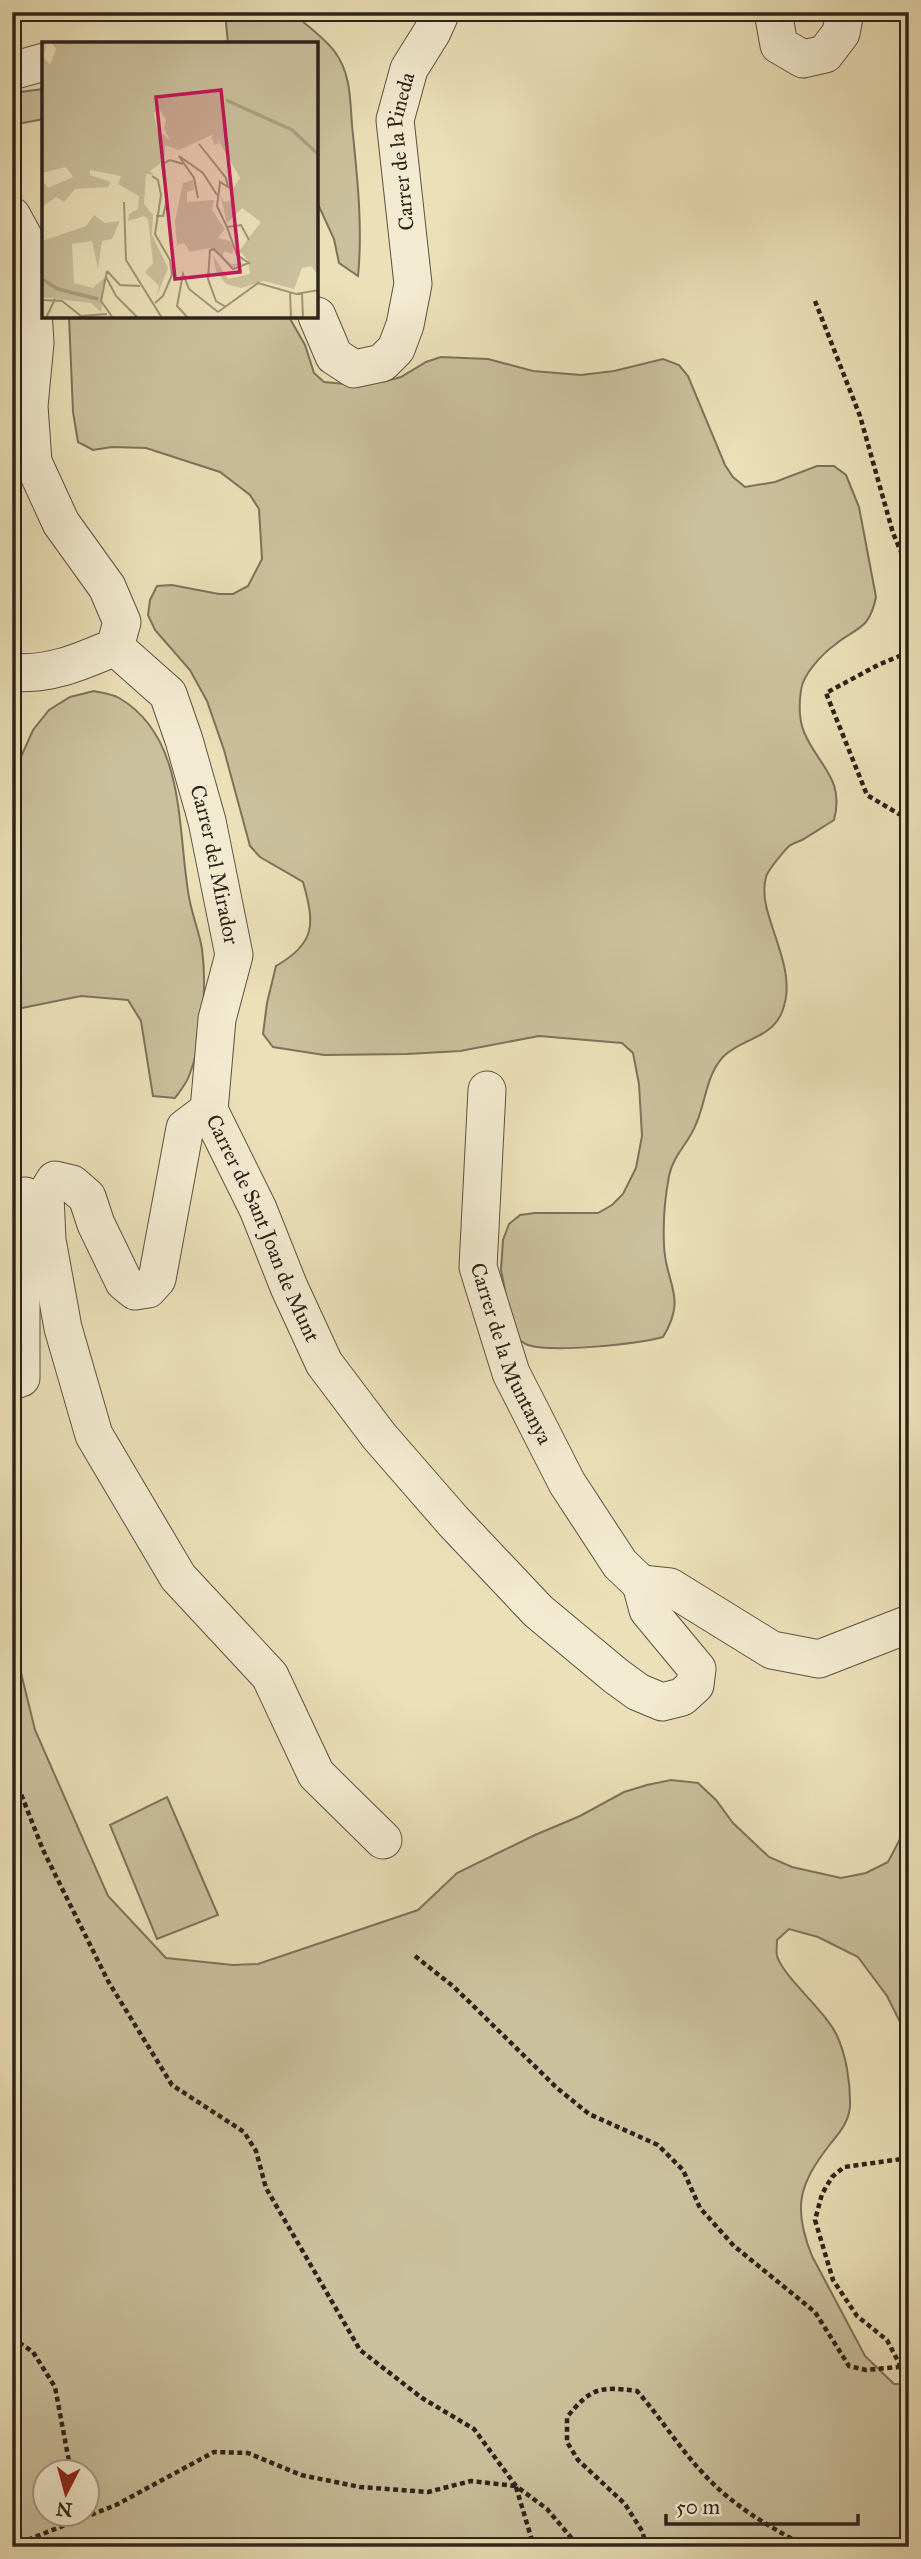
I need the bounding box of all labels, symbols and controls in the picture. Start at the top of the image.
inset map [42,42,318,318]
street label: Carrer de la Pineda [382,69,421,232]
street label: Carrer del Mirador [184,782,245,947]
street label: Carrer de Sant Joan de Munt [200,1110,326,1347]
street label: Carrer de la Muntanya [465,1260,558,1449]
north arrow [32,2458,102,2528]
scale bar [666,2482,858,2526]
text: 50 m [676,2494,721,2520]
text: N [55,2497,73,2522]

